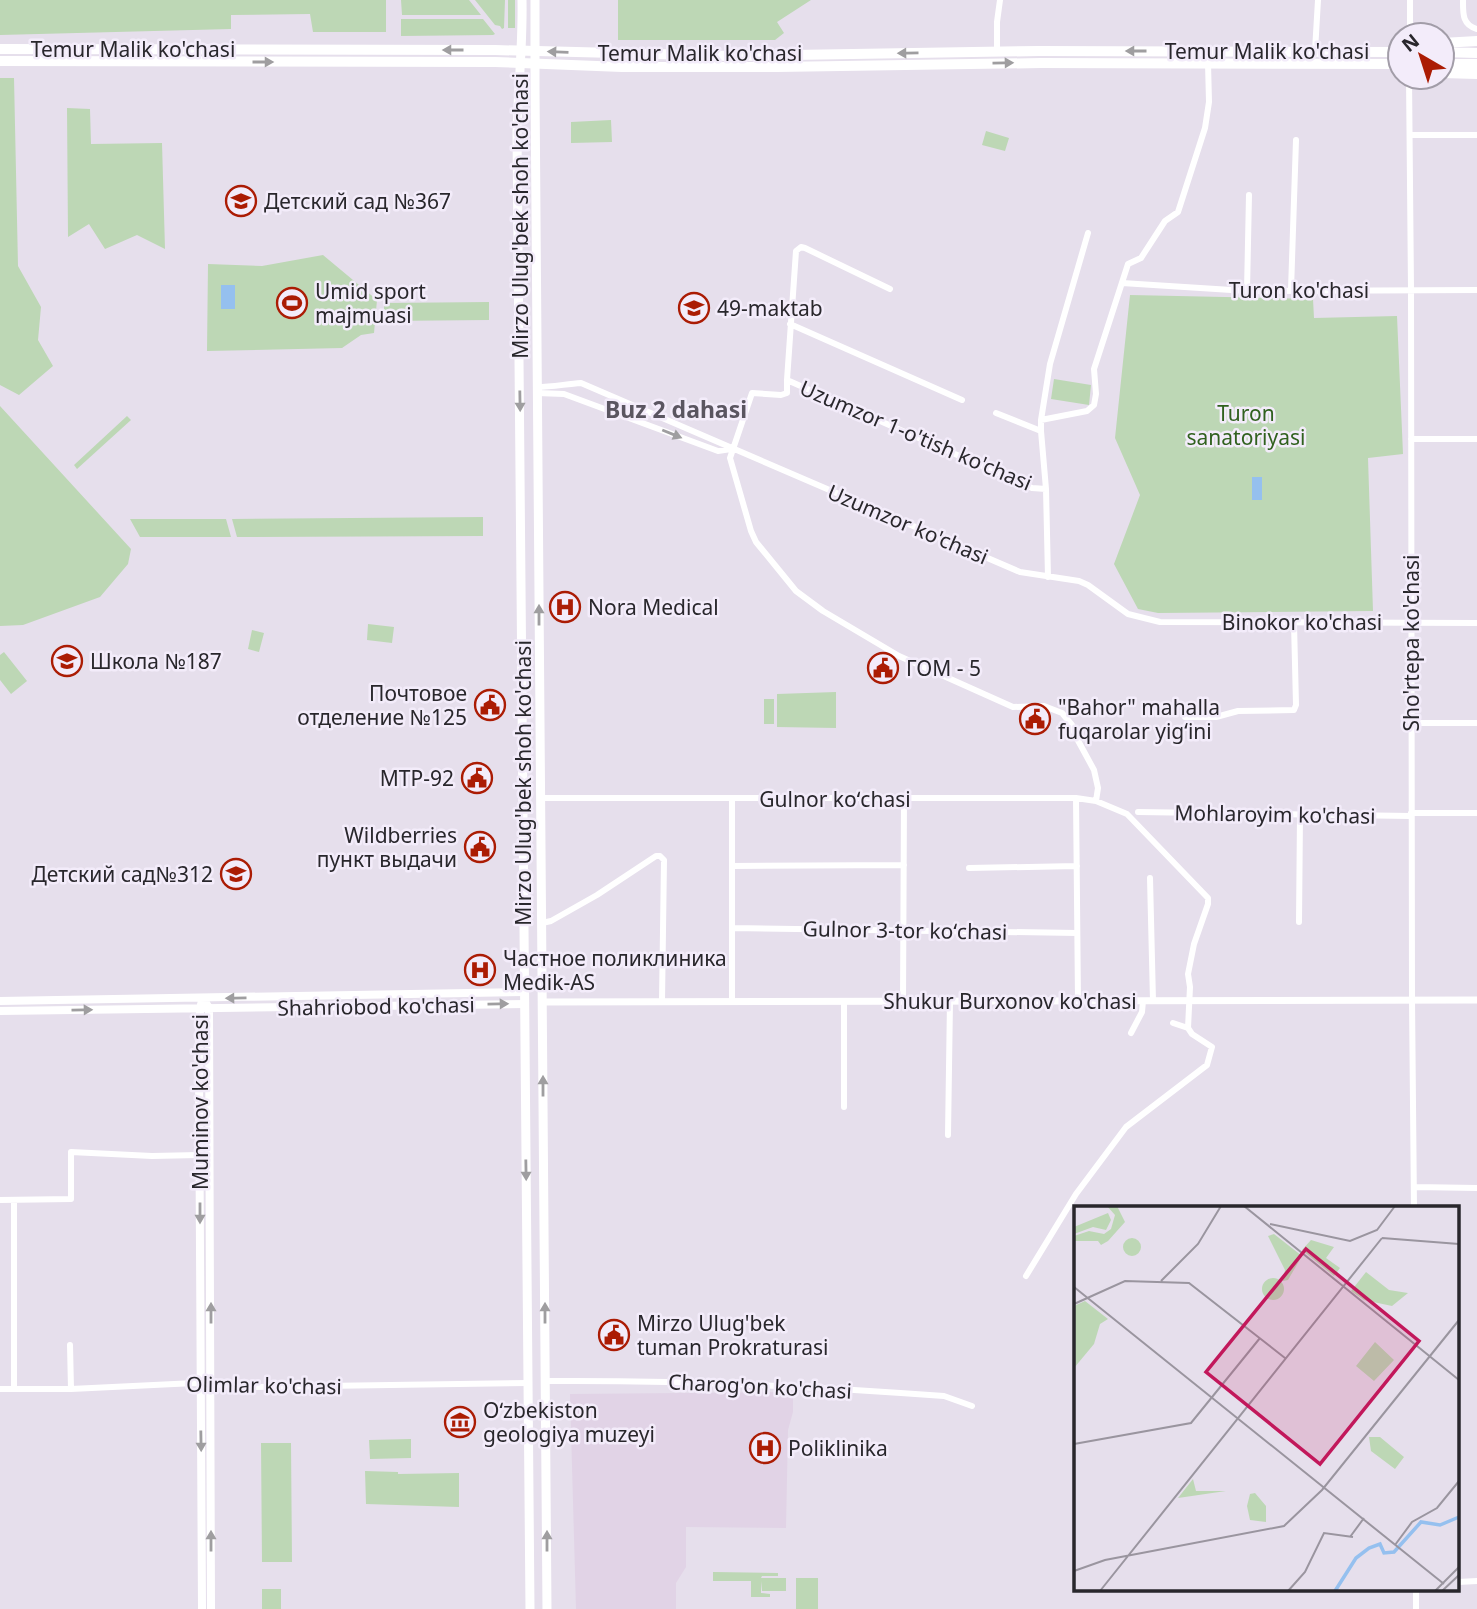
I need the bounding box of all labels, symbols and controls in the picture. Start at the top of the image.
north arrow [1386,21,1456,91]
text: N [1396,28,1424,58]
street label: Temur Malik ko'chasi [31,35,235,63]
street label: Temur Malik ko'chasi [1165,37,1369,65]
street label: Temur Malik ko'chasi [598,39,802,67]
one-way arrow [442,44,464,56]
one-way arrow [1125,45,1147,57]
one-way arrow [547,46,569,57]
one-way arrow [897,47,919,58]
one-way arrow [253,56,275,68]
one-way arrow [992,57,1014,69]
street label: Mirzo Ulug'bek shoh ko'chasi [506,73,534,359]
school or university icon: Детский сад №367 [224,184,258,218]
place label: Детский сад №367 [264,187,451,215]
street label: Turon ko'chasi [1229,276,1369,304]
place label: Umid sport majmuasi [315,277,426,329]
sports icon: Umid sport majmuasi [275,286,309,320]
school or university icon: 49-maktab [677,291,711,325]
place label: 49-maktab [717,294,823,322]
street label: Uzumzor 1-o'tish ko'chasi [796,373,1036,497]
one-way arrow [514,390,526,412]
district label: Buz 2 dahasi [605,393,747,425]
park label: Turon sanatoriyasi [1187,399,1305,451]
one-way arrow [661,429,682,440]
street label: Uzumzor ko'chasi [823,478,993,570]
street label: Sho'rtepa ko'chasi [1397,555,1425,731]
hospital icon: Nora Medical [548,590,582,624]
place label: Nora Medical [588,593,719,621]
one-way arrow [533,604,545,626]
street label: Binokor ko'chasi [1222,608,1382,636]
street label: Mirzo Ulug'bek shoh ko'chasi [509,640,537,926]
school or university icon: Школа №187 [50,644,84,678]
place label: Школа №187 [90,647,222,675]
public building icon: ГОМ - 5 [866,651,900,685]
place label: ГОМ - 5 [906,654,981,682]
place label: Почтовое отделение №125 [297,679,467,731]
public building icon: Почтовое отделение №125 [473,688,507,722]
place label: "Bahor" mahalla fuqarolar yig‘ini [1058,693,1220,745]
public building icon: "Bahor" mahalla fuqarolar yig‘ini [1018,702,1052,736]
public building icon: MTP-92 [460,761,494,795]
place label: MTP-92 [380,764,454,792]
street label: Gulnor koʻchasi [759,785,911,813]
street label: Mohlaroyim ko'chasi [1174,798,1376,830]
place label: Wildberries пункт выдачи [317,821,457,873]
public building icon: Wildberries пункт выдачи [463,830,497,864]
school or university icon: Детский сад№312 [219,857,253,891]
place label: Детский сад№312 [31,860,213,888]
street label: Gulnor 3-tor koʻchasi [802,914,1008,946]
place label: Частное поликлиника Medik-AS [503,944,727,996]
hospital icon: Частное поликлиника Medik-AS [463,953,497,987]
street label: Shukur Burxonov ko'chasi [883,987,1137,1015]
street label: Shahriobod ko'chasi [277,990,475,1022]
one-way arrow [225,992,247,1004]
one-way arrow [487,998,509,1010]
one-way arrow [71,1004,93,1016]
street label: Muminov ko'chasi [186,1014,214,1190]
one-way arrow [537,1075,549,1097]
one-way arrow [520,1159,532,1181]
one-way arrow [194,1203,206,1225]
inset map [1074,1206,1460,1592]
one-way arrow [205,1302,217,1324]
one-way arrow [539,1302,551,1324]
place label: Mirzo Ulug'bek tuman Prokraturasi [637,1309,828,1361]
public building icon: Mirzo Ulug'bek tuman Prokraturasi [597,1318,631,1352]
street label: Charog'on ko'chasi [667,1367,853,1405]
street label: Olimlar ko'chasi [186,1370,342,1400]
place label: Oʻzbekiston geologiya muzeyi [483,1396,655,1448]
museum icon: Oʻzbekiston geologiya muzeyi [443,1405,477,1439]
one-way arrow [195,1430,207,1452]
hospital icon: Poliklinika [748,1431,782,1465]
place label: Poliklinika [788,1434,888,1462]
one-way arrow [205,1530,217,1552]
one-way arrow [541,1530,553,1552]

